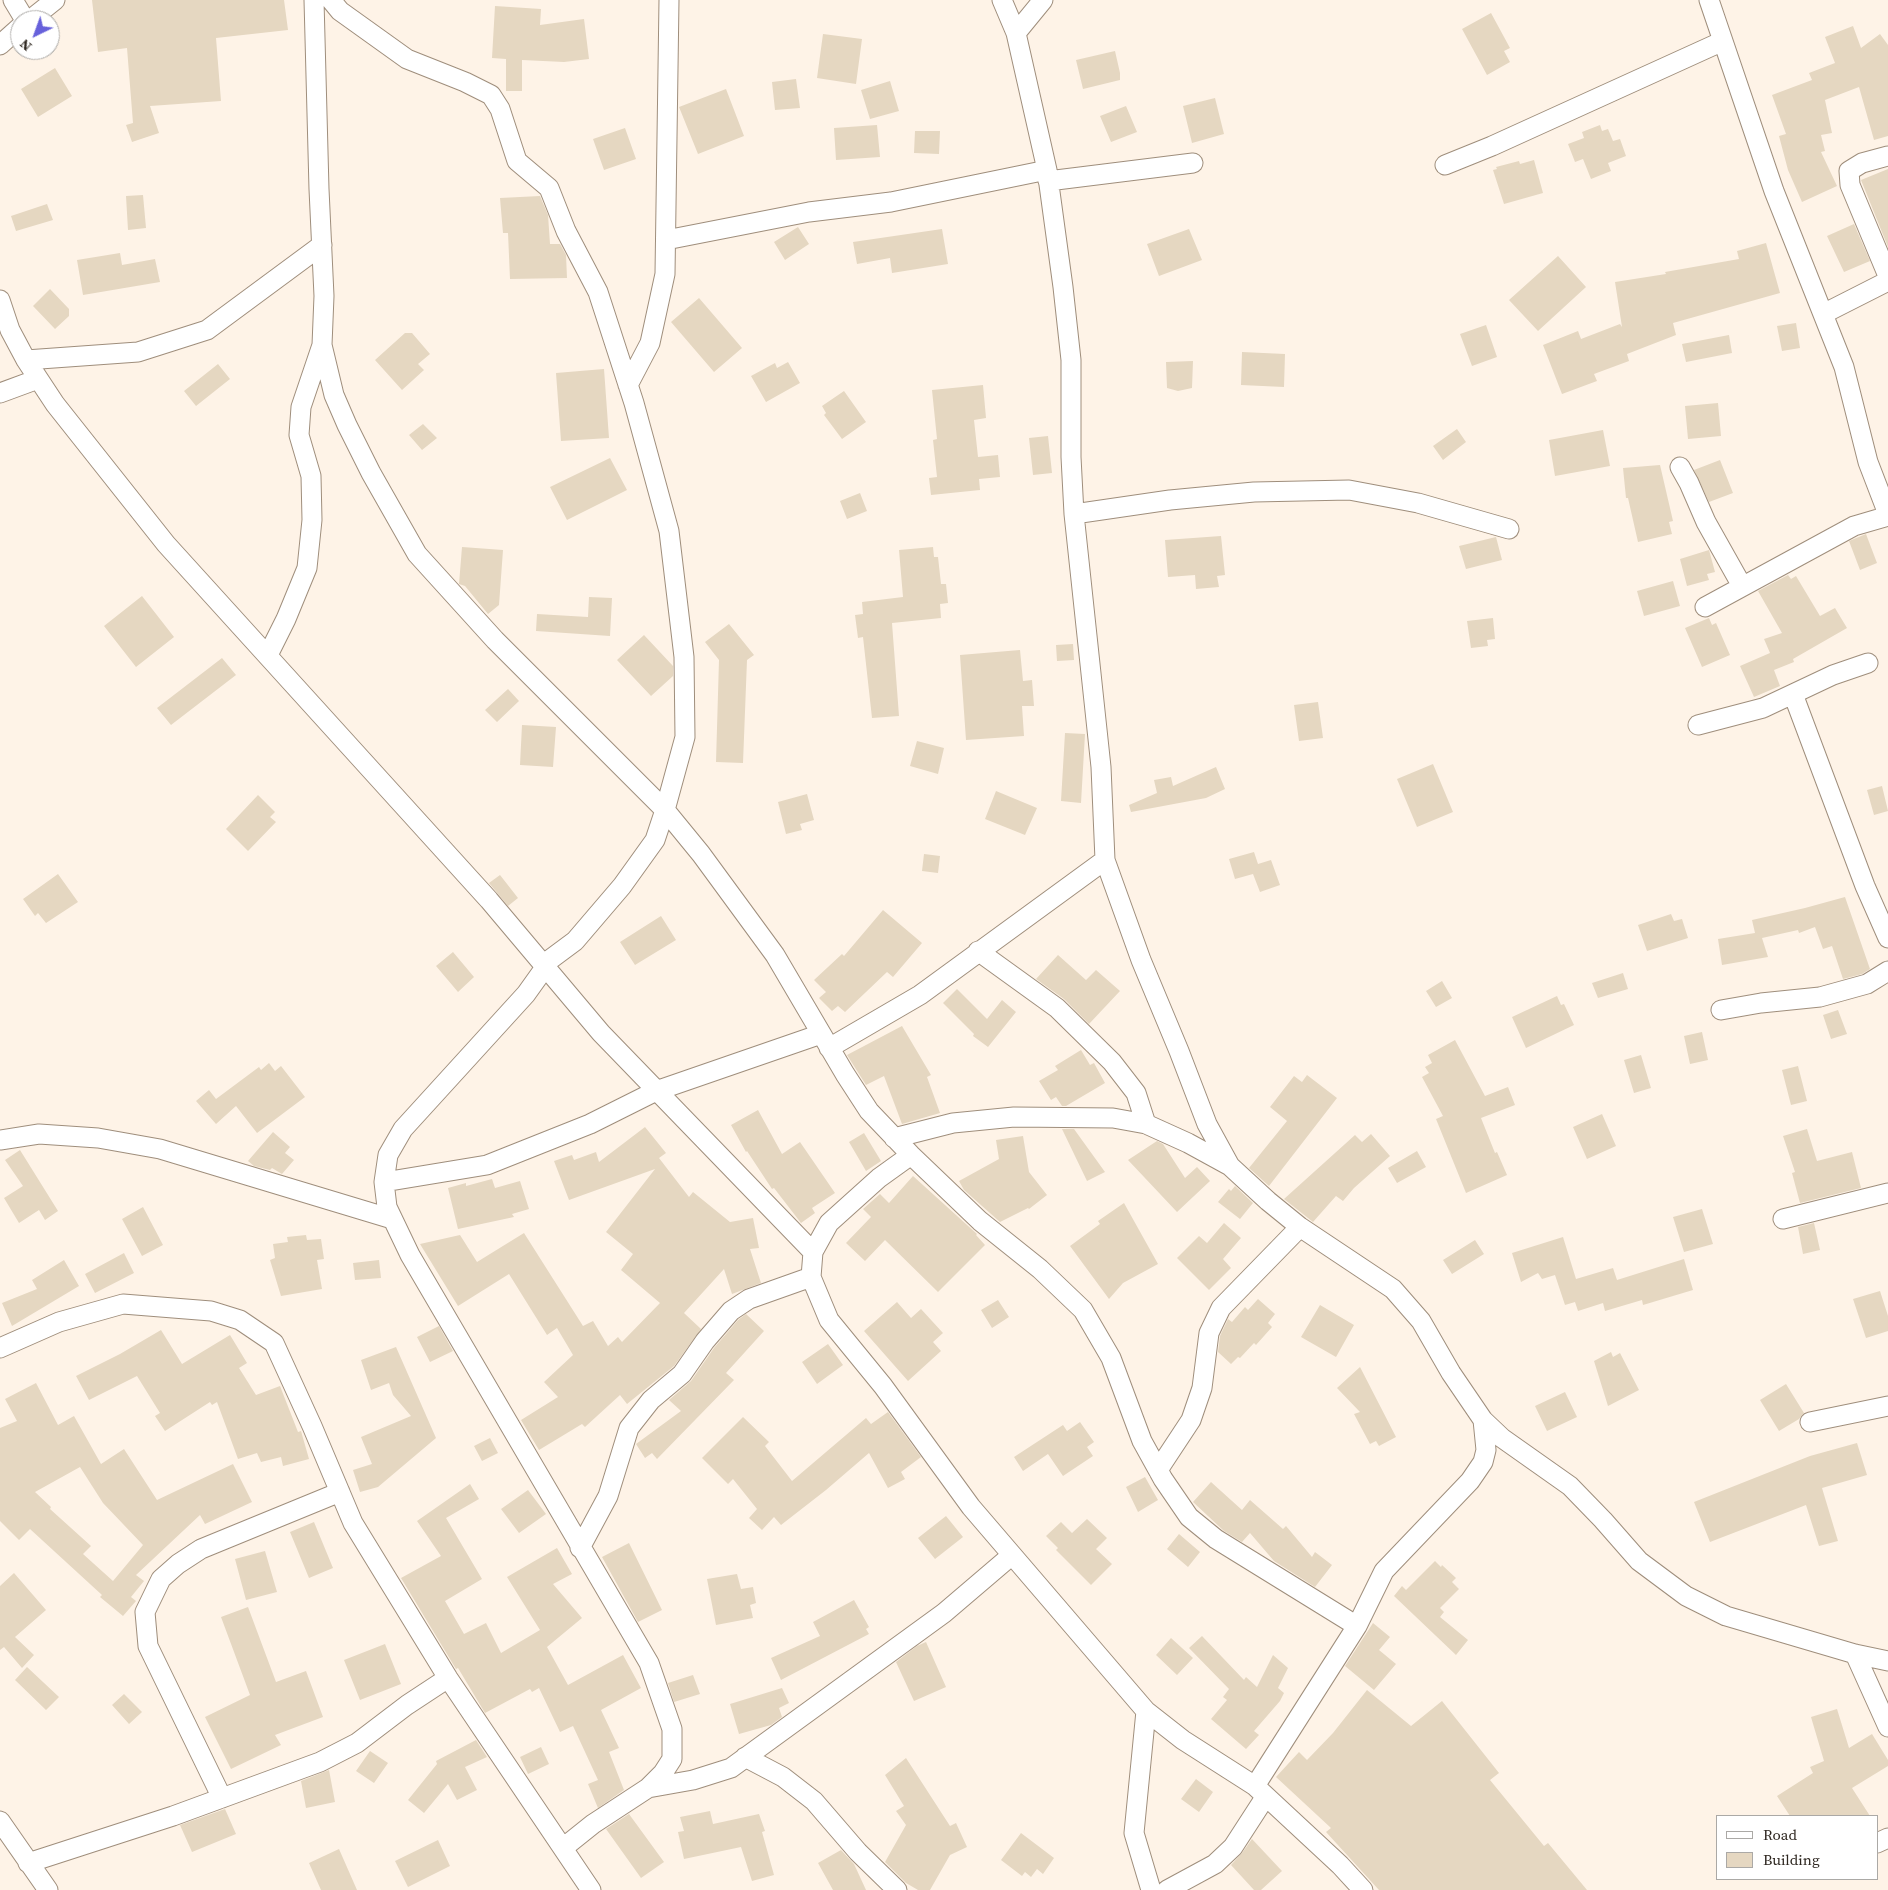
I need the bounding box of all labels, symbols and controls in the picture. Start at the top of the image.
north arrow [10,10,60,60]
text: N [15,35,36,56]
legend [1716,1815,1878,1880]
text: Road [1763,1824,1797,1845]
text: Building [1763,1849,1820,1870]

